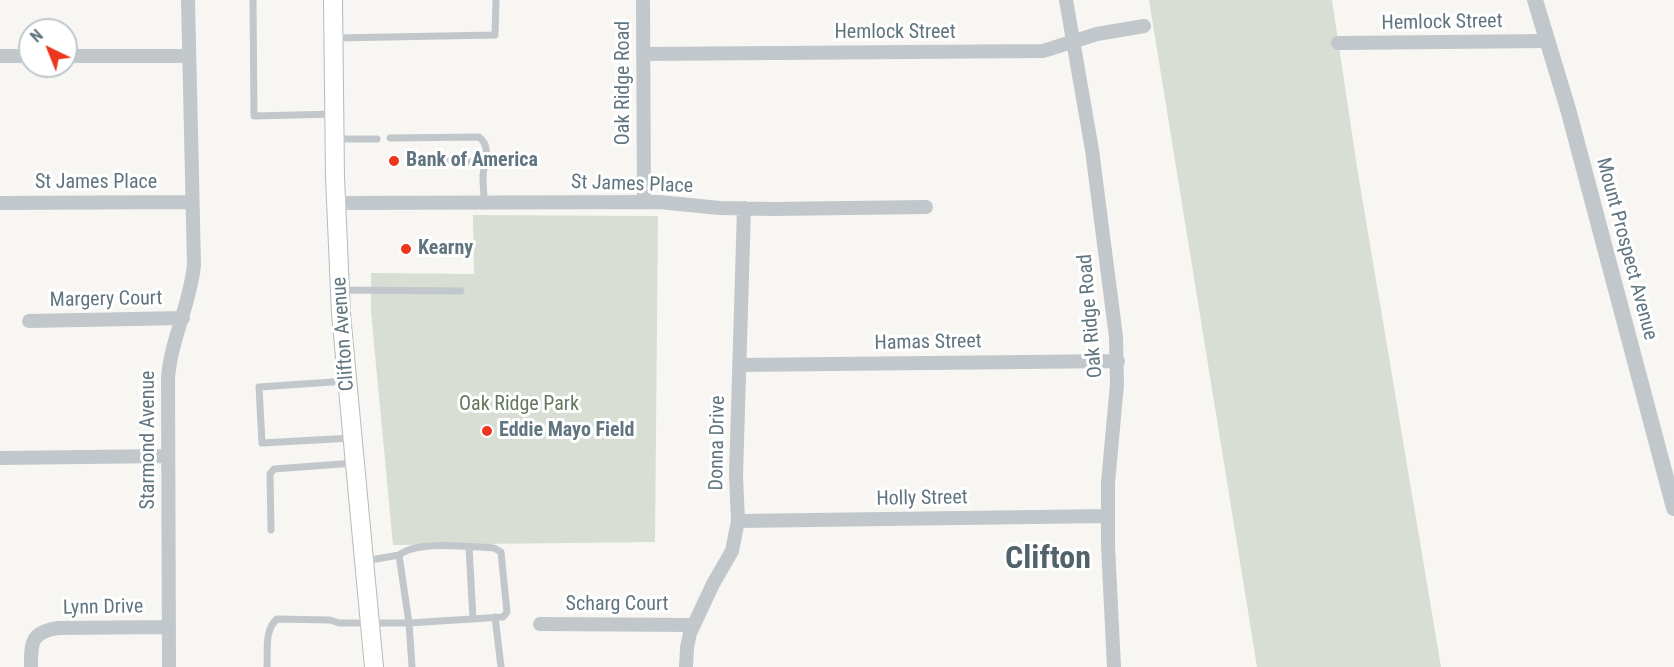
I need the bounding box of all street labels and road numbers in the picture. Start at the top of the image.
street label: Hemlock Street [1381,10,1503,36]
street label: Oak Ridge Road [612,21,636,145]
street label: Hemlock Street [834,21,956,45]
street label: Mount Prospect Avenue [1590,155,1662,343]
street label: St James Place [35,171,157,195]
street label: St James Place [571,171,693,199]
street label: Oak Ridge Road [1074,253,1108,379]
street label: Clifton Avenue [328,276,360,392]
street label: Margery Court [50,287,162,313]
street label: Hamas Street [874,330,982,356]
street label: Starmond Avenue [137,371,161,509]
street label: Donna Drive [705,395,731,491]
street label: Holly Street [876,486,968,512]
street label: Scharg Court [566,593,668,617]
street label: Lynn Drive [63,595,143,621]

